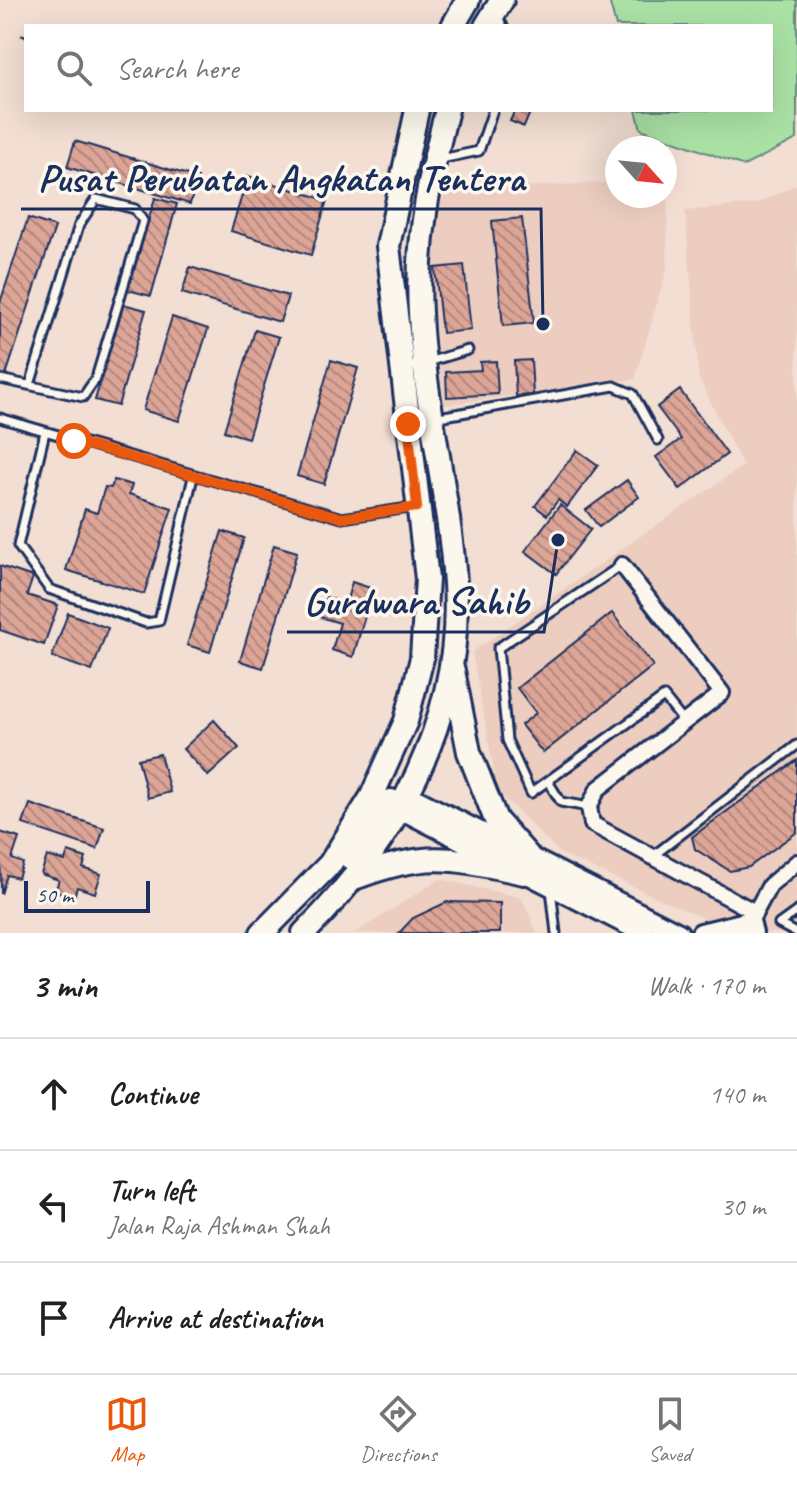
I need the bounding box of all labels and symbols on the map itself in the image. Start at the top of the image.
north arrow [605,136,677,208]
callout: Pusat Perubatan Angkatan Tentera [21,145,541,209]
text: Pusat Perubatan Angkatan Tentera [38,153,527,203]
route end [390,406,426,442]
route start [56,423,92,459]
callout: Gurdwara Sahib [287,568,544,632]
text: Gurdwara Sahib [304,576,531,626]
scale bar [24,877,150,913]

